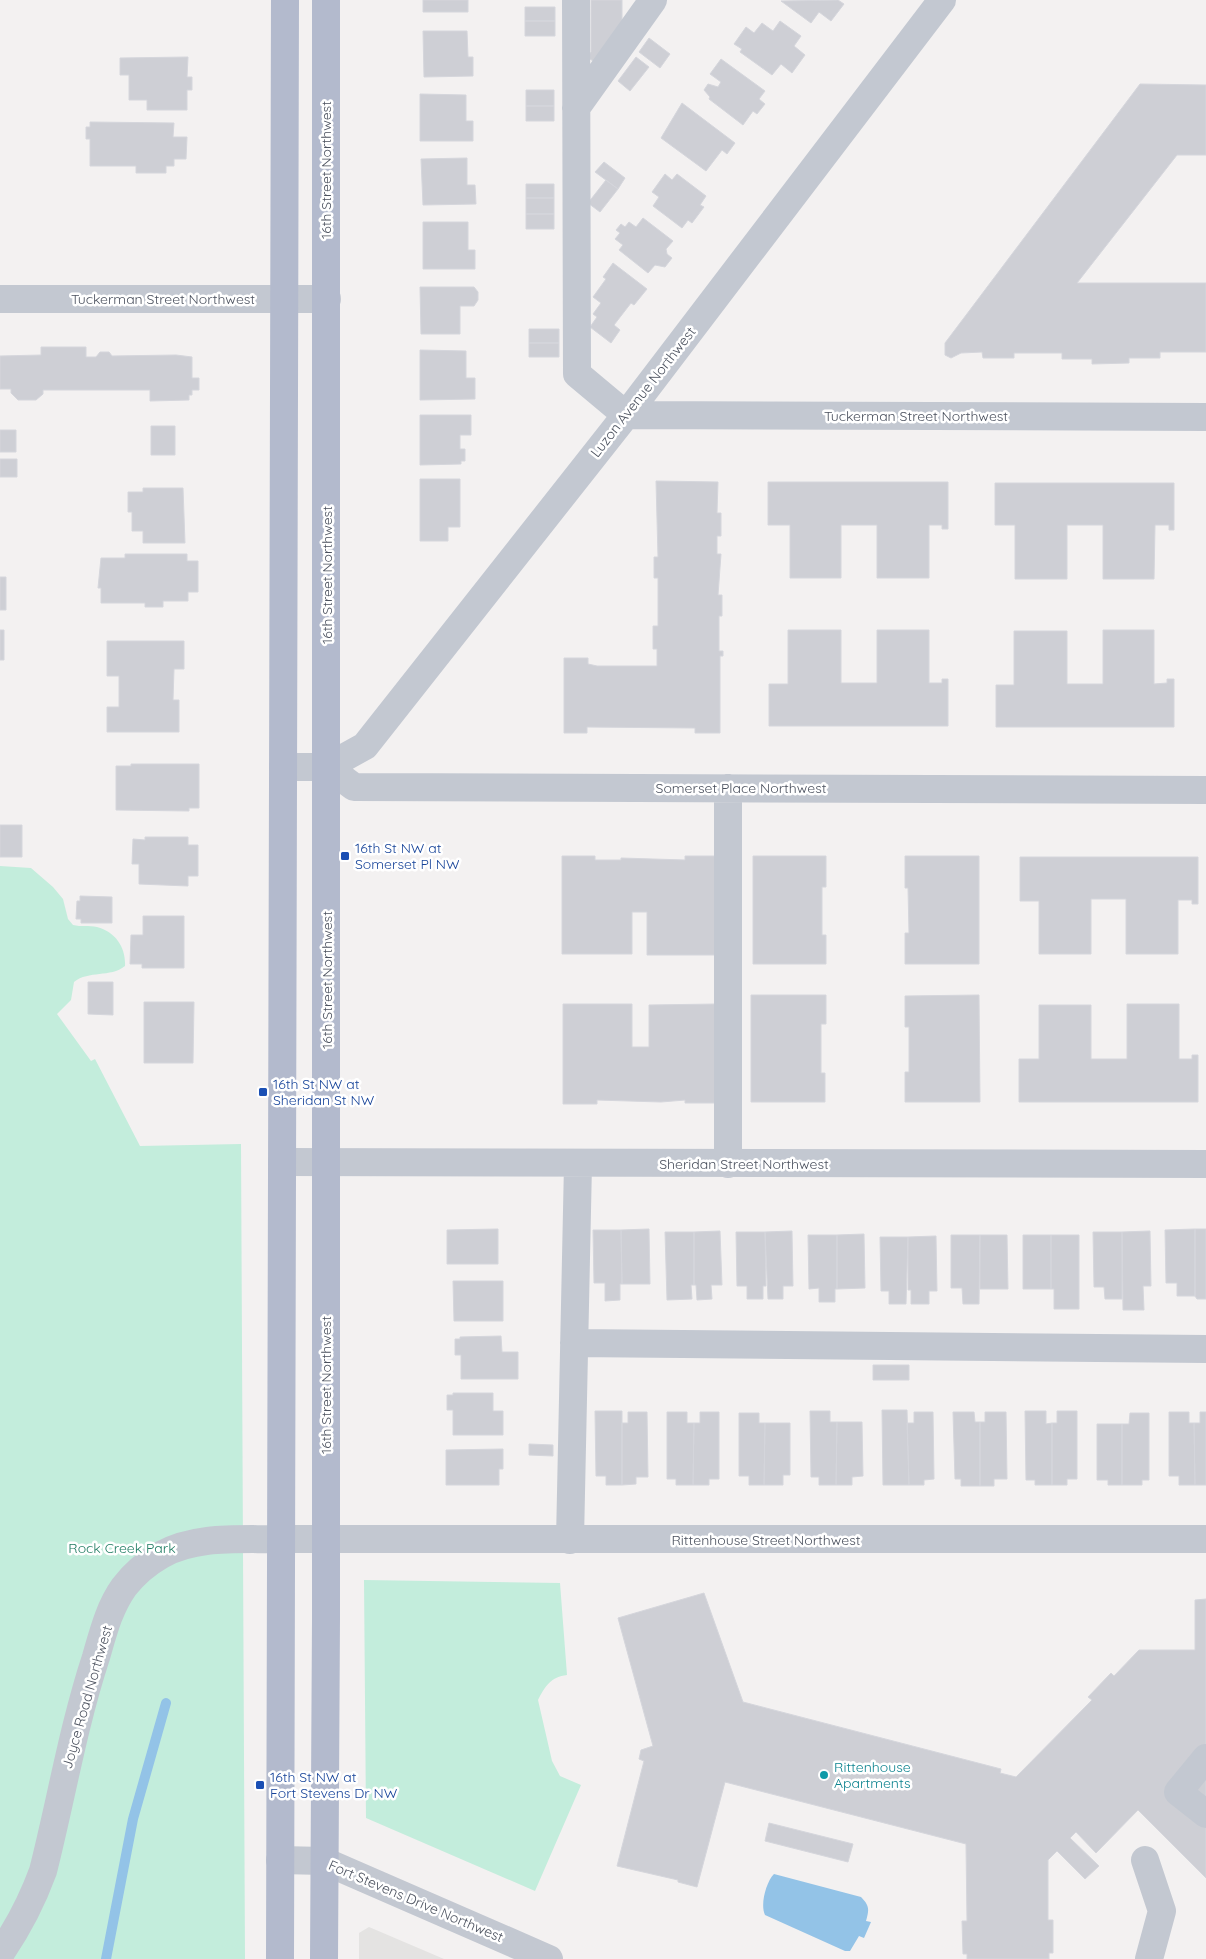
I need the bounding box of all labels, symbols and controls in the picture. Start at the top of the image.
street label: 16th Street Northwest [317,101,335,239]
street label: Tuckerman Street Northwest [71,290,255,308]
street label: Luzon Avenue Northwest [586,323,700,461]
street label: Tuckerman Street Northwest [824,407,1008,425]
street label: 16th Street Northwest [318,506,336,644]
street label: Somerset Place Northwest [656,779,827,797]
place label: 16th St NW at Somerset Pl NW [355,839,460,873]
marker: 16th St NW at Somerset Pl NW [339,850,351,862]
street label: 16th Street Northwest [318,911,336,1049]
place label: 16th St NW at Sheridan St NW [273,1075,375,1109]
marker: 16th St NW at Sheridan St NW [257,1086,269,1098]
street label: Sheridan Street Northwest [659,1155,829,1173]
street label: 16th Street Northwest [317,1316,335,1454]
street label: Rittenhouse Street Northwest [671,1531,861,1549]
park label: Rock Creek Park [68,1539,176,1557]
street label: Joyce Road Northwest [58,1623,116,1771]
place label: Rittenhouse Apartments [834,1758,911,1792]
place label: 16th St NW at Fort Stevens Dr NW [270,1768,398,1802]
marker: Rittenhouse Apartments [818,1769,830,1781]
marker: 16th St NW at Fort Stevens Dr NW [254,1779,266,1791]
street label: Fort Stevens Drive Northwest [326,1856,506,1946]

